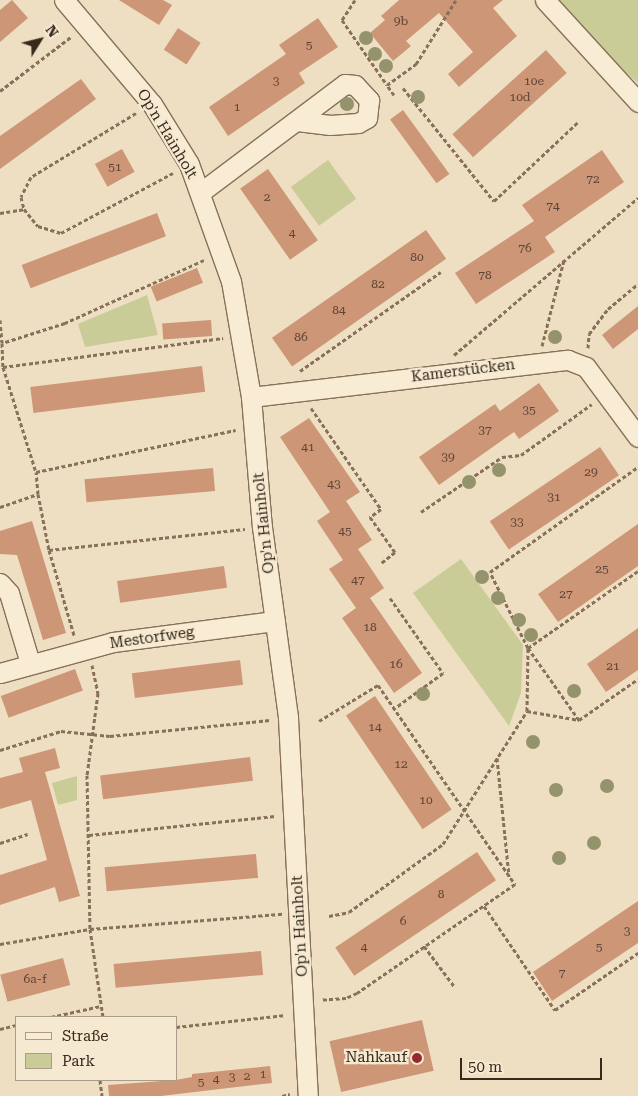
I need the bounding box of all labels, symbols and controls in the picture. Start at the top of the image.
north arrow [15,15,65,65]
house number: 9b [394,15,408,29]
text: N [42,22,62,40]
house number: 5 [306,39,312,53]
house number: 3 [273,75,279,89]
house number: 10e [524,75,544,89]
street label: Op'n Hainholt [133,86,201,182]
house number: 10d [509,91,531,105]
house number: 1 [234,101,240,115]
house number: 51 [108,161,122,175]
house number: 72 [586,173,600,187]
house number: 2 [264,191,270,205]
house number: 74 [546,200,560,214]
house number: 4 [289,227,295,241]
house number: 76 [518,242,532,256]
house number: 80 [410,251,424,265]
house number: 78 [478,269,492,283]
house number: 82 [371,278,385,292]
house number: 84 [332,304,346,318]
house number: 86 [294,331,308,345]
street label: Kamerstücken [410,356,516,386]
house number: 35 [522,404,536,418]
house number: 37 [478,424,492,438]
house number: 41 [301,441,315,455]
house number: 39 [441,451,455,465]
house number: 29 [584,466,598,480]
street label: Op'n Hainholt [250,472,278,574]
house number: 43 [327,478,341,492]
house number: 31 [547,491,561,505]
house number: 33 [510,516,524,530]
house number: 45 [338,525,352,539]
house number: 25 [595,563,609,577]
house number: 47 [351,574,365,588]
house number: 27 [559,588,573,602]
house number: 18 [363,621,377,635]
street label: Mestorfweg [108,623,196,653]
house number: 16 [389,658,403,672]
house number: 21 [606,660,620,674]
house number: 14 [368,721,382,735]
house number: 12 [394,758,408,772]
house number: 10 [419,794,433,808]
street label: Op'n Hainholt [288,875,312,977]
house number: 8 [438,888,444,902]
house number: 6 [400,915,406,929]
house number: 3 [624,925,630,939]
house number: 4 [361,941,367,955]
house number: 5 [596,941,602,955]
house number: 7 [559,967,565,981]
house number: 6a-f [23,973,47,987]
legend [15,1016,178,1081]
text: Straße [62,1027,109,1045]
scale bar [463,1048,606,1080]
place label: Nahkauf [345,1049,407,1067]
text: Park [62,1052,95,1070]
marker: Nahkauf [411,1052,423,1064]
text: 50 m [468,1058,502,1076]
house number: 1 [260,1068,266,1082]
house number: 2 [244,1070,250,1084]
house number: 3 [229,1071,235,1085]
house number: 4 [213,1073,219,1087]
house number: 5 [198,1076,204,1090]

